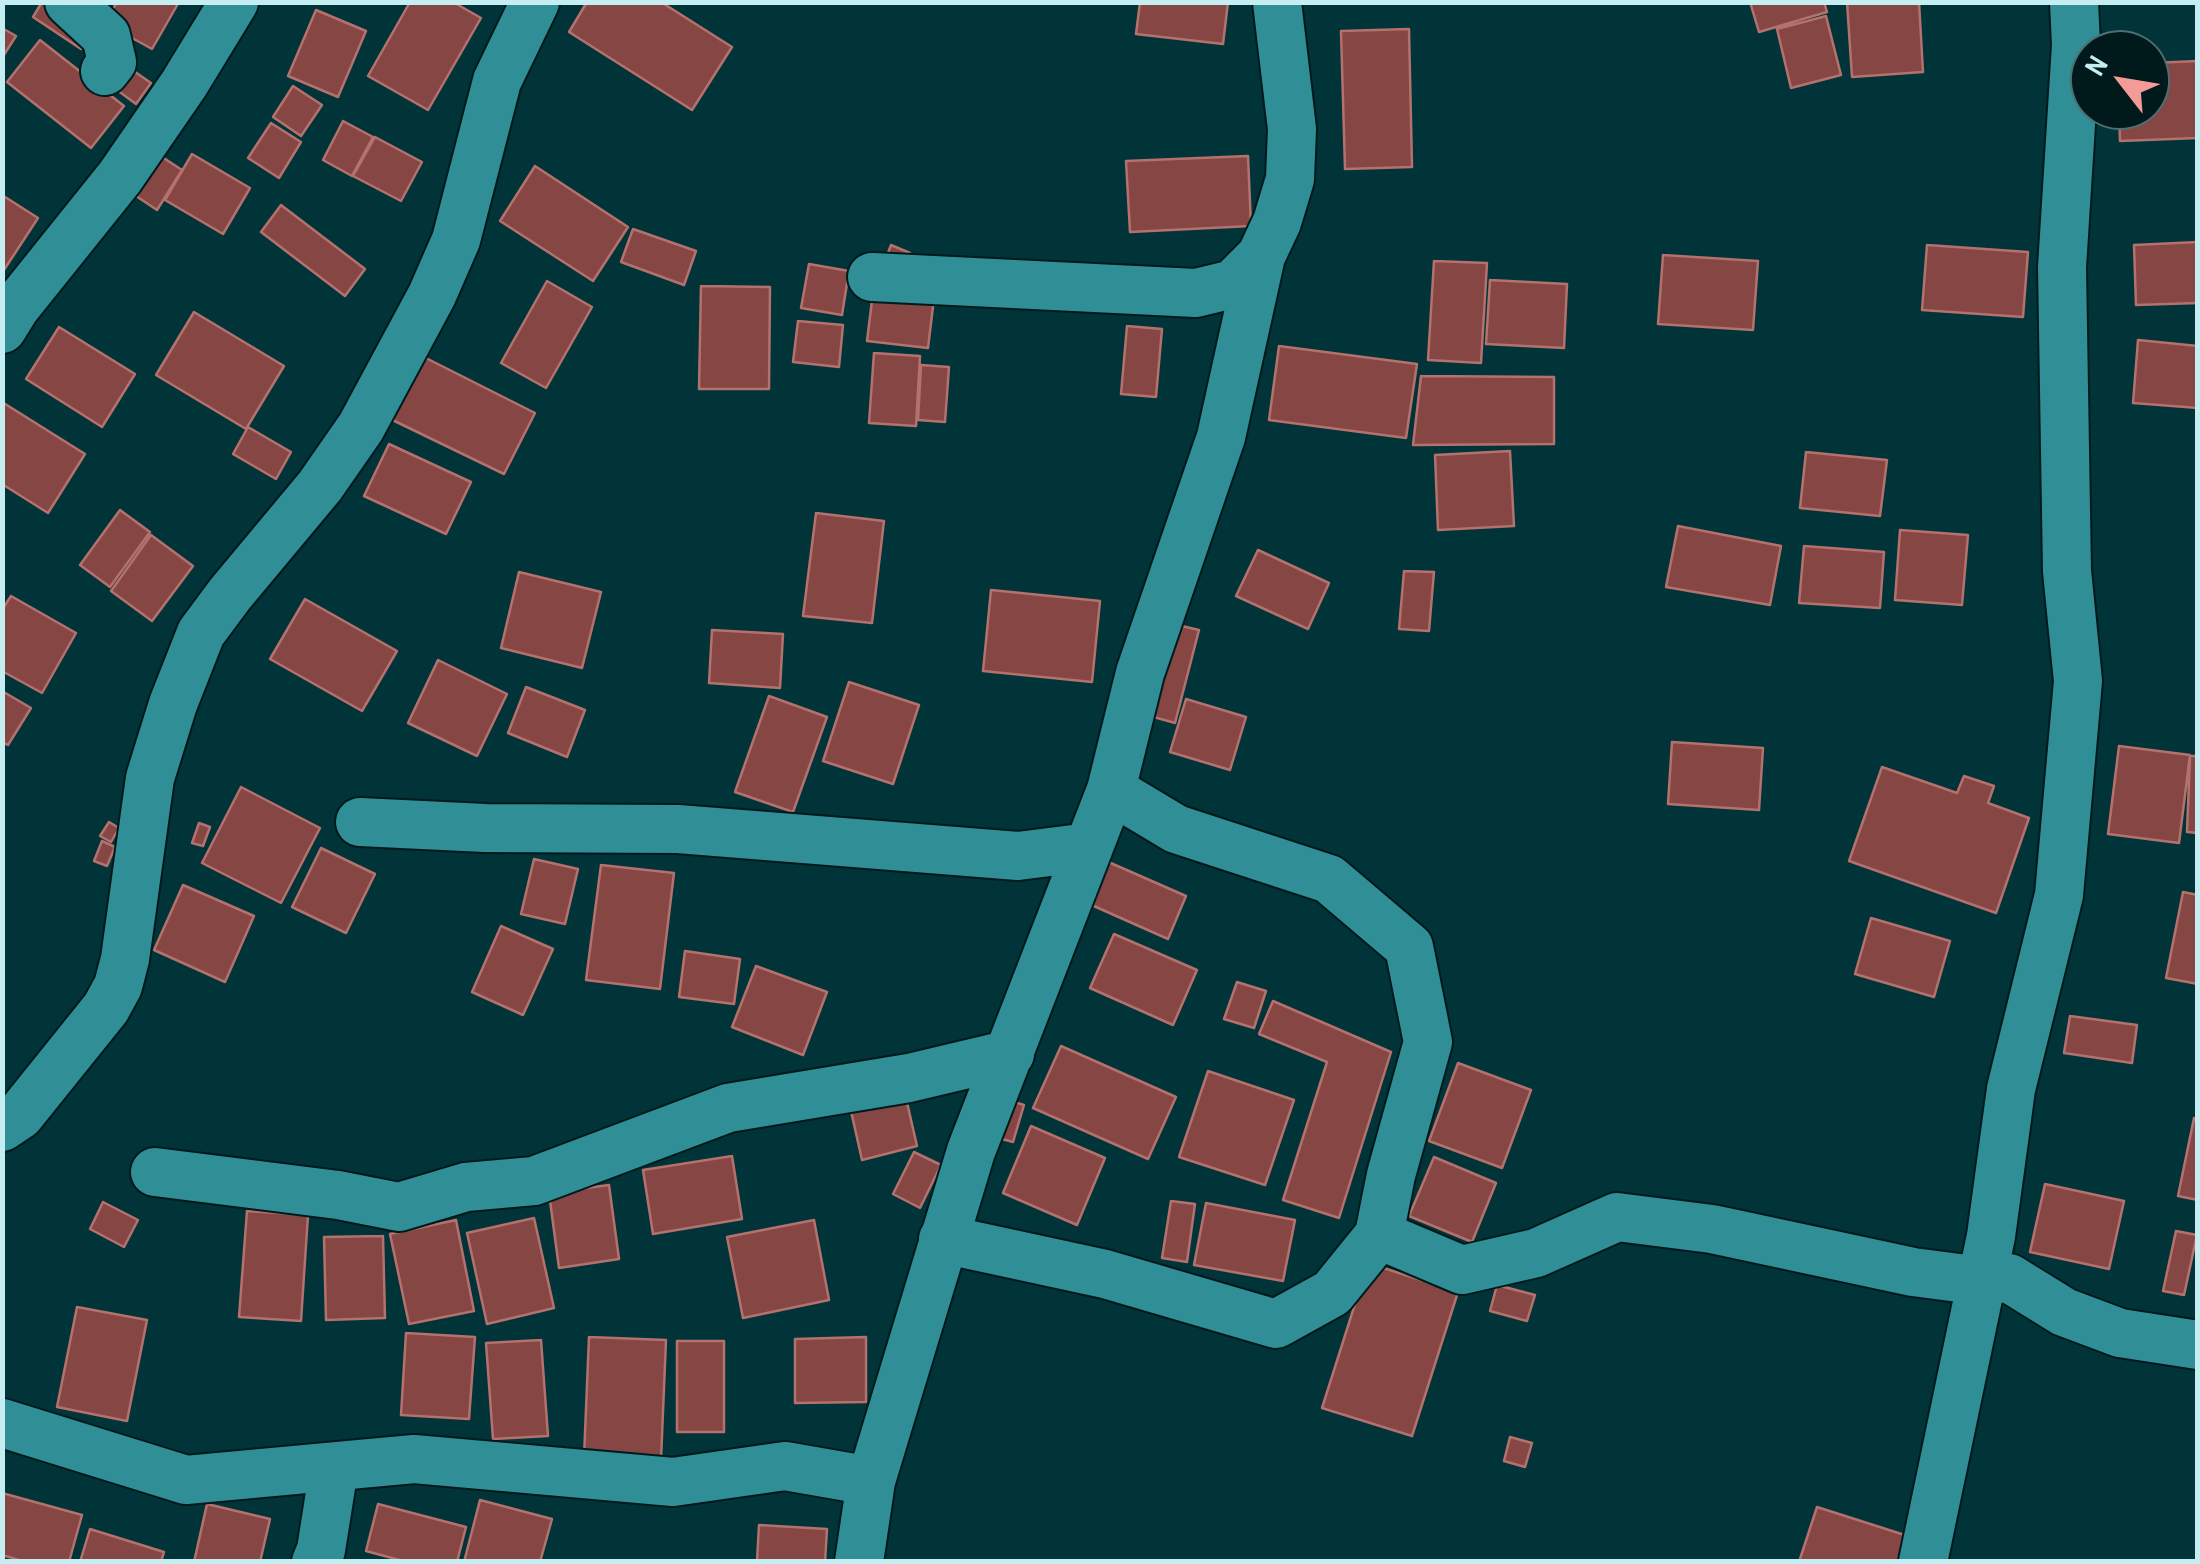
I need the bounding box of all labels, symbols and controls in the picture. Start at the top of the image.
north arrow [2070,30,2170,130]
text: N [2075,49,2117,82]

